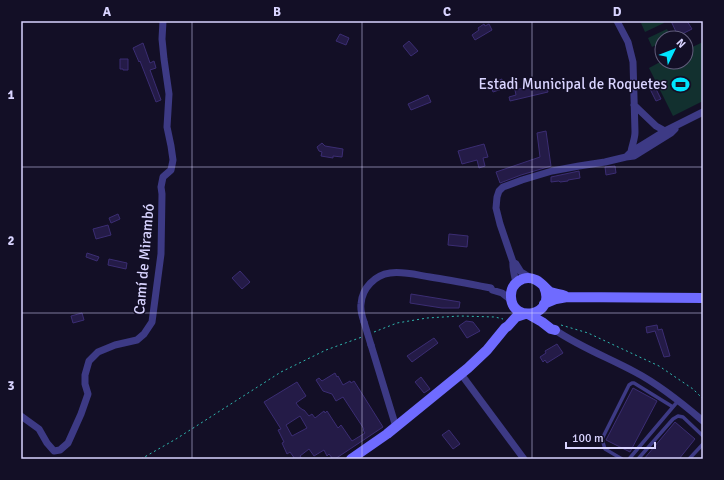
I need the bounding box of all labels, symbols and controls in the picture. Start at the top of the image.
text: A [103,4,112,20]
text: B [273,4,281,20]
text: C [443,4,451,20]
text: D [613,4,622,20]
north arrow [654,30,694,70]
text: N [674,36,688,51]
sports icon: Estadi Municipal de Roquetes [670,74,690,94]
place label: Estadi Municipal de Roquetes [479,75,667,93]
text: 1 [7,87,15,103]
street label: Camí de Mirambó [130,202,158,315]
text: 2 [7,233,15,249]
text: 3 [7,378,15,394]
scale bar [566,424,655,450]
text: 100 m [572,431,604,446]

